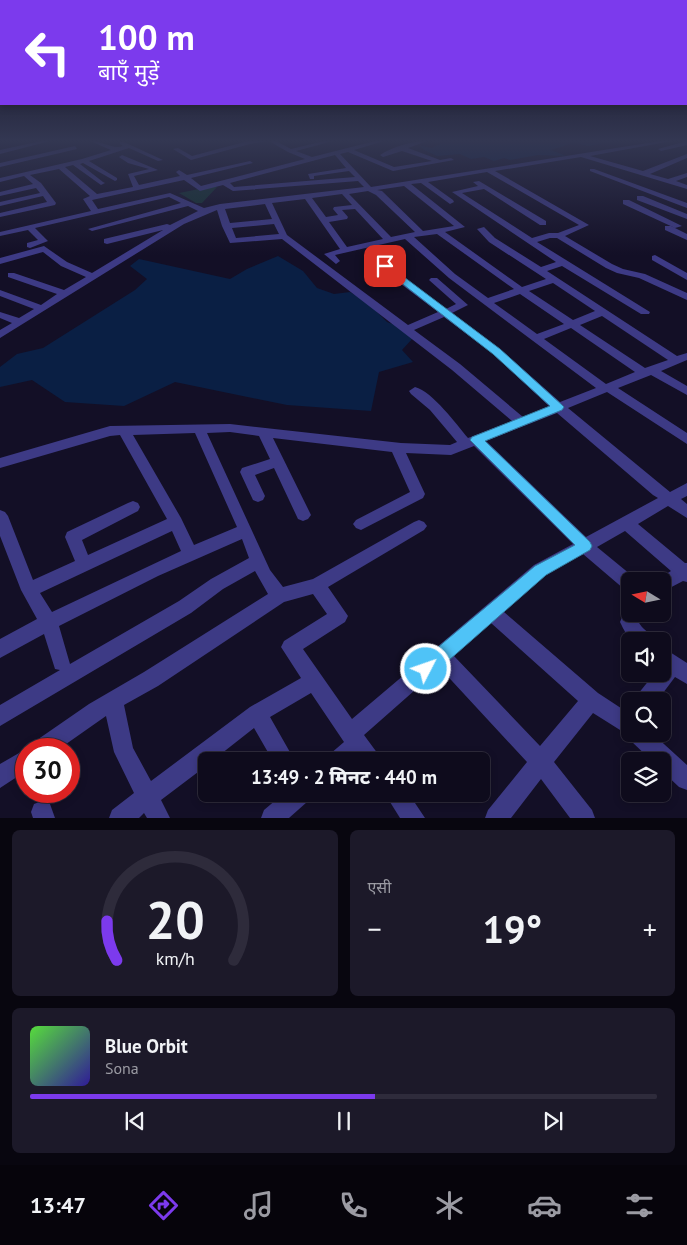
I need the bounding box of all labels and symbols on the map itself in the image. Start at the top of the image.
pin [364,245,406,287]
north arrow [621,572,671,622]
position arrow [399,642,451,694]
speed limit sign: 30 [15,738,80,803]

